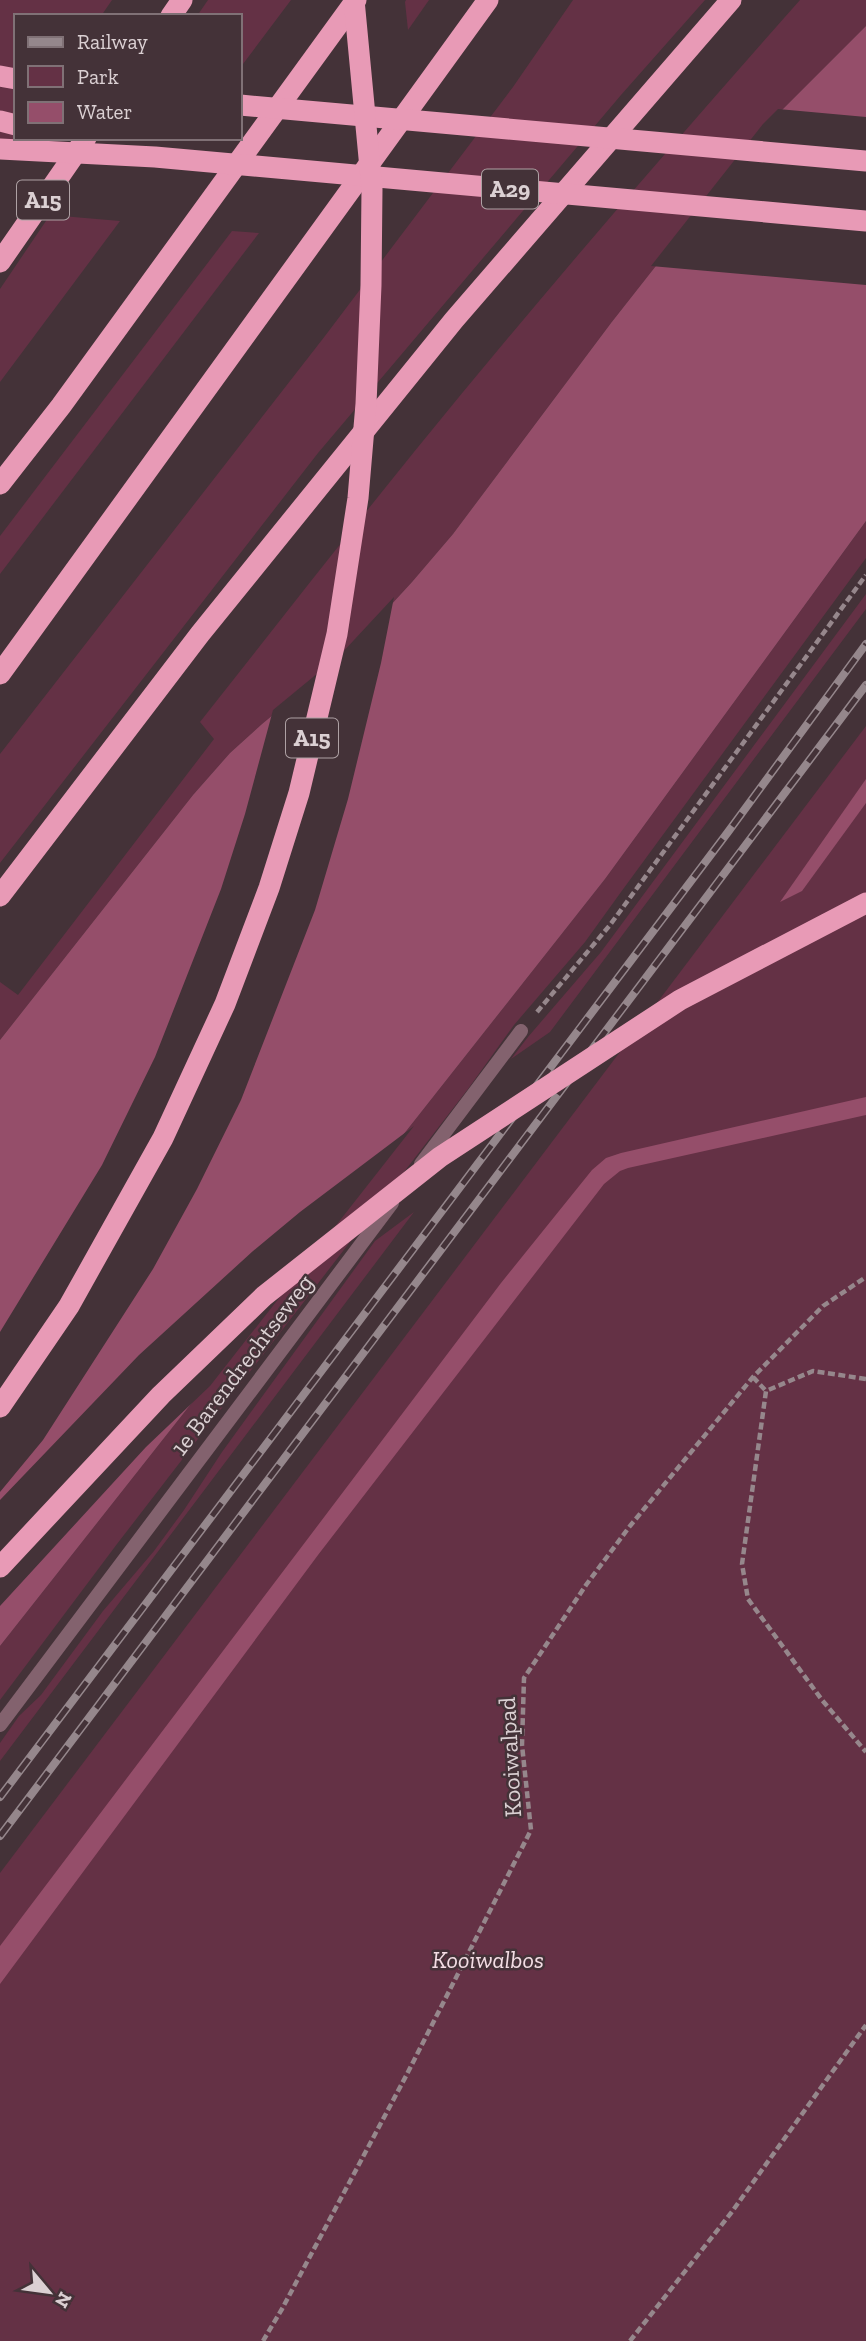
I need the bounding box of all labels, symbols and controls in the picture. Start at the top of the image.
legend [14,14,242,140]
text: Railway [77,29,148,54]
text: Park [77,64,119,89]
text: Water [77,99,132,124]
road number: A29 [482,170,538,208]
road number: A15 [17,181,69,220]
road number: A15 [286,718,338,758]
street label: 1e Barendrechtseweg [164,1268,319,1461]
street label: Kooiwalpad [492,1696,527,1818]
park label: Kooiwalbos [432,1945,544,1974]
north arrow [14,2257,84,2327]
text: N [50,2288,77,2312]

